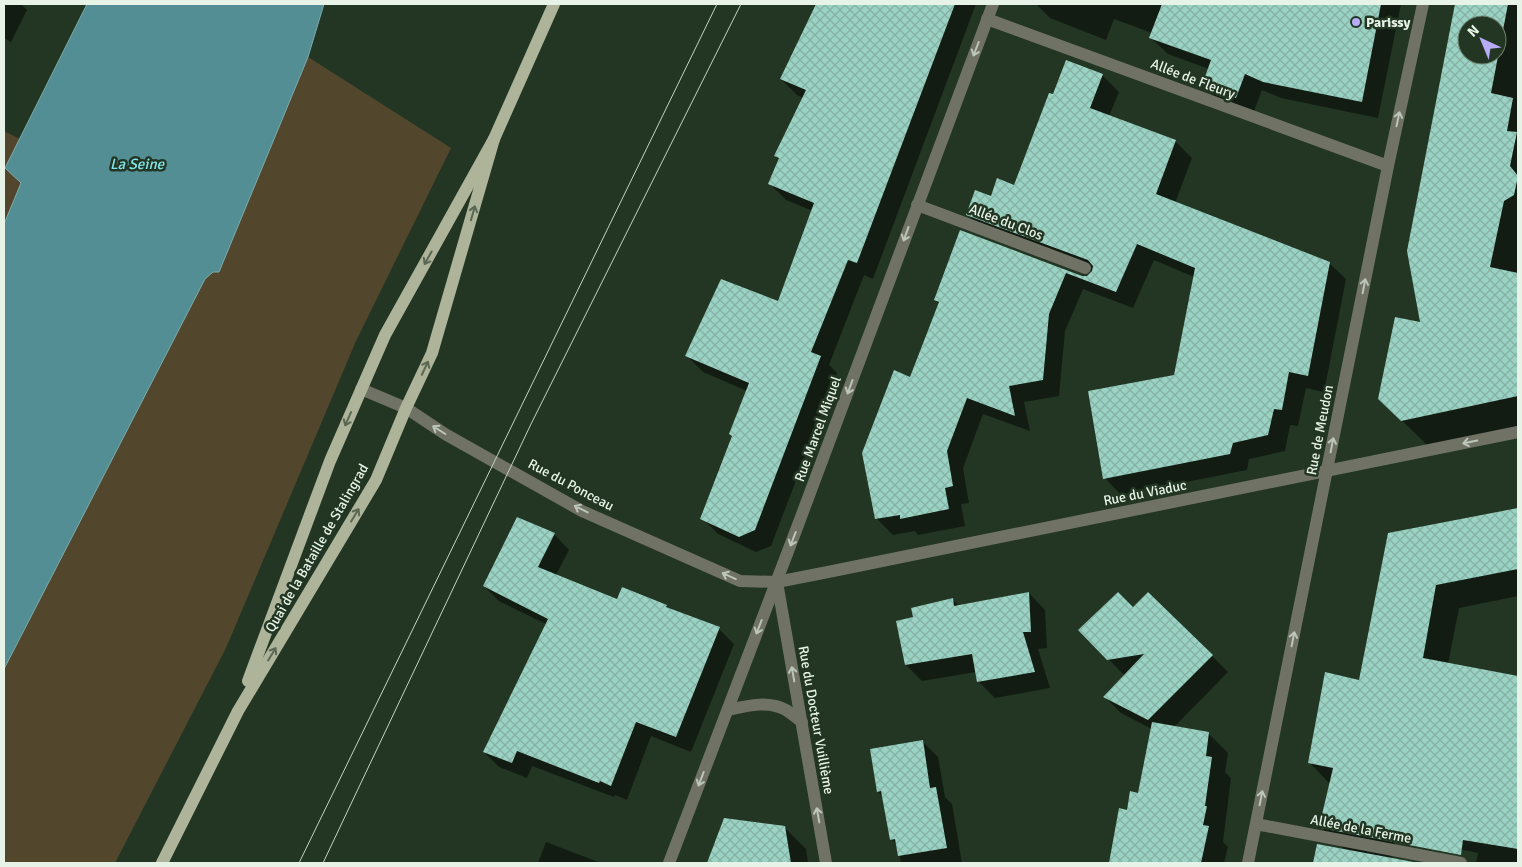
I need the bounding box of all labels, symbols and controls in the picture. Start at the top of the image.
place label: Parissy [1366,14,1411,31]
north arrow [1457,15,1507,65]
marker: Parissy [1350,16,1362,28]
text: N [1464,22,1483,41]
one-way arrow [971,41,980,56]
street label: Allée de Fleury [1148,55,1238,103]
one-way arrow [1394,111,1403,127]
water label: La Seine [110,155,166,173]
street label: Allée du Clos [967,200,1045,244]
one-way arrow [468,205,478,221]
one-way arrow [901,226,911,241]
one-way arrow [422,250,432,264]
one-way arrow [1360,278,1369,294]
one-way arrow [421,361,430,376]
street label: Rue Marcel Miquel [791,374,845,484]
one-way arrow [845,378,854,394]
street label: Rue de Meudon [1303,383,1337,477]
one-way arrow [343,411,353,426]
one-way arrow [433,425,447,435]
one-way arrow [1328,438,1337,454]
one-way arrow [1463,438,1479,447]
street label: Rue du Ponceau [525,455,617,515]
street label: Quai de la Bataille de Stalingrad [262,461,372,635]
street label: Rue du Viaduc [1102,477,1188,509]
one-way arrow [574,504,589,513]
one-way arrow [351,508,361,522]
one-way arrow [788,531,797,546]
one-way arrow [722,571,737,580]
one-way arrow [754,619,764,634]
one-way arrow [1289,631,1299,647]
street label: Rue du Docteur Vuillième [795,644,837,796]
one-way arrow [267,647,277,661]
one-way arrow [787,667,797,683]
one-way arrow [696,771,705,786]
one-way arrow [1257,791,1266,807]
one-way arrow [812,808,822,824]
street label: Allée de la Ferme [1309,811,1413,847]

